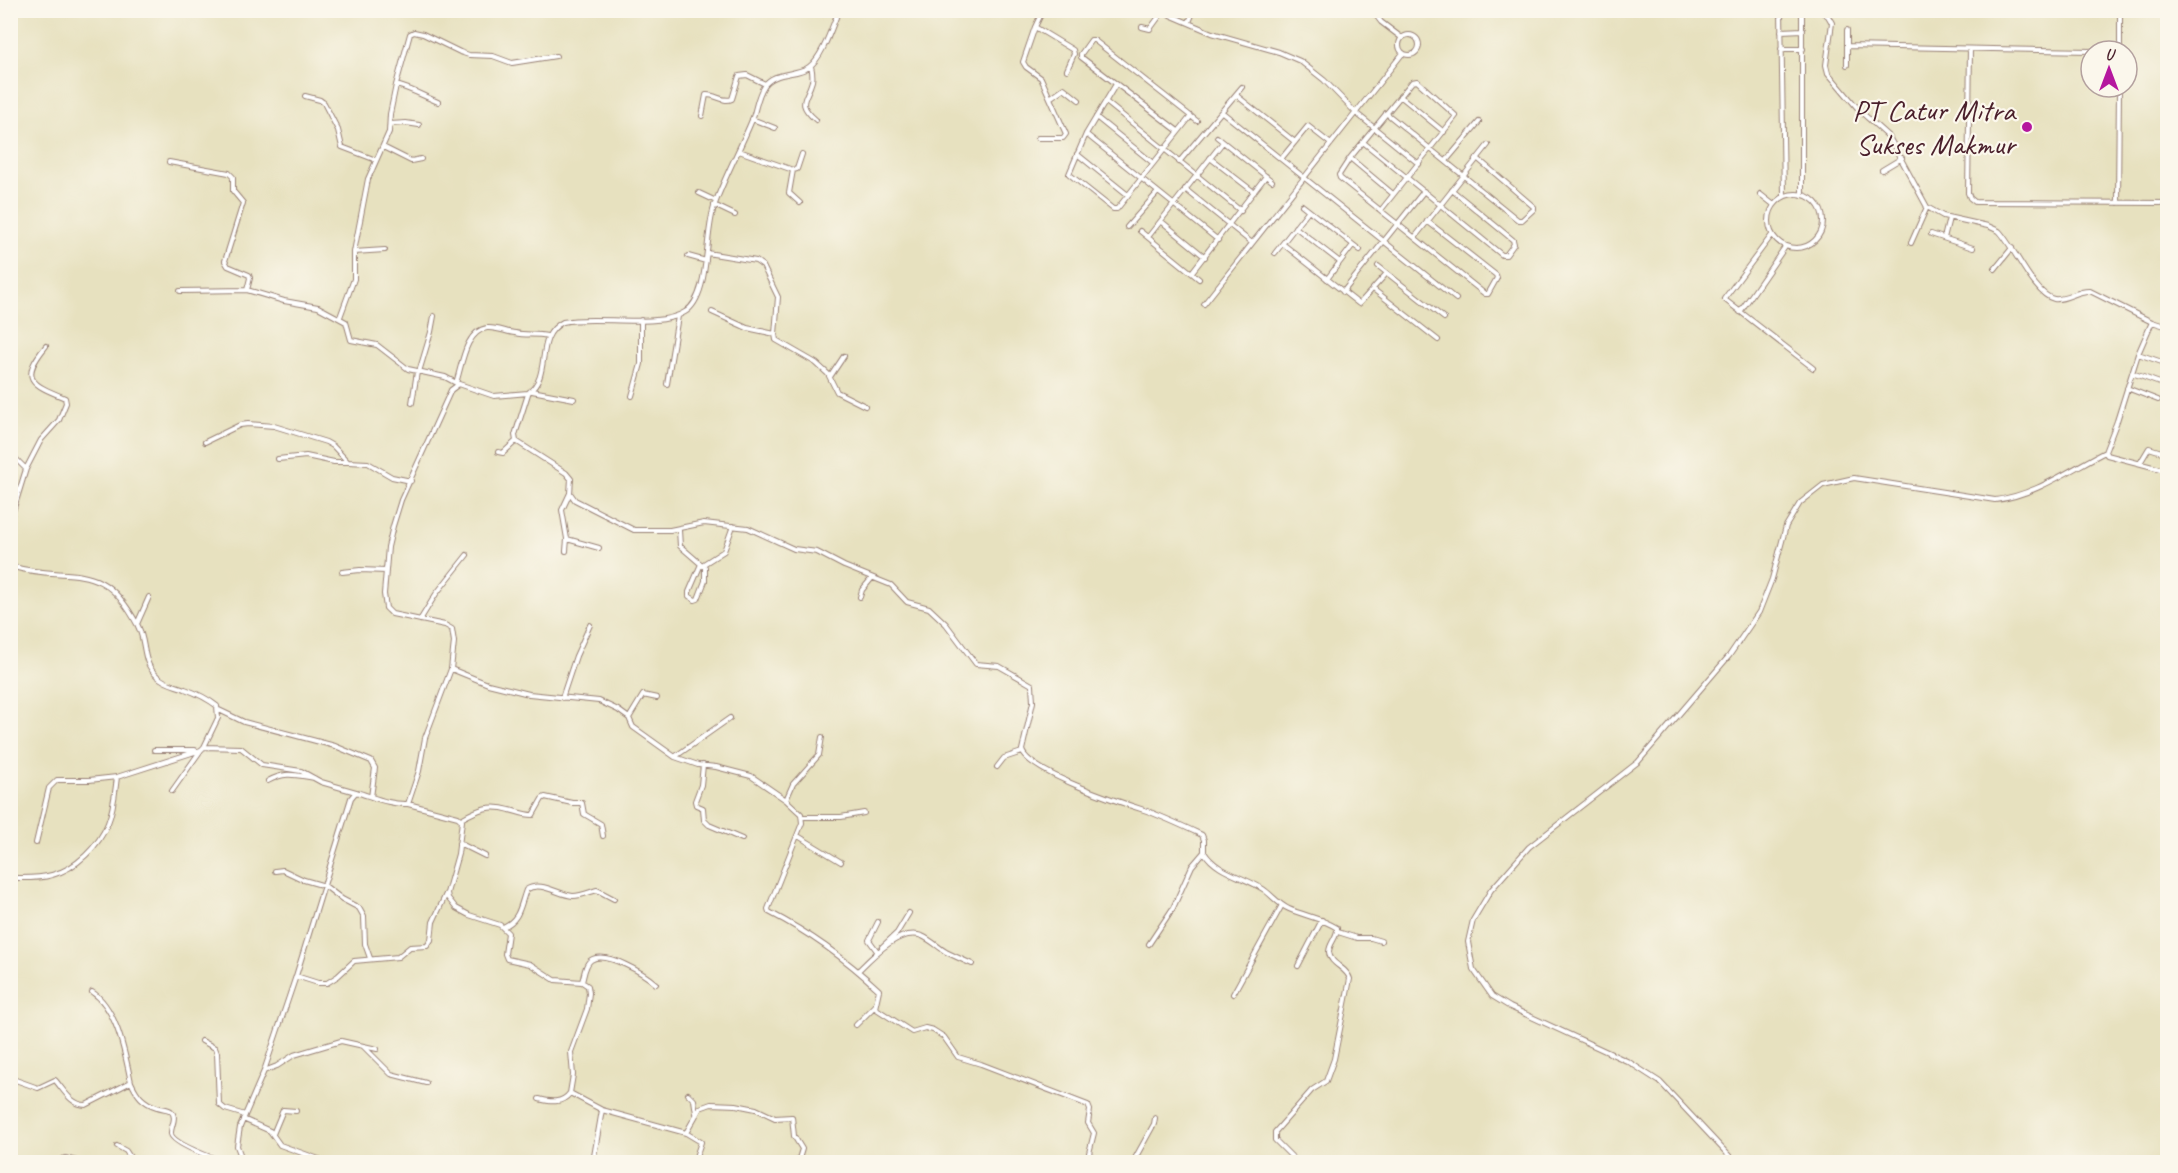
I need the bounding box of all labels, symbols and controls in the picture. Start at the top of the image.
north arrow [2079,39,2139,99]
text: U [2105,45,2116,65]
place label: PT Catur Mitra Sukses Makmur [1853,91,2017,163]
marker: PT Catur Mitra Sukses Makmur [2020,120,2034,134]

